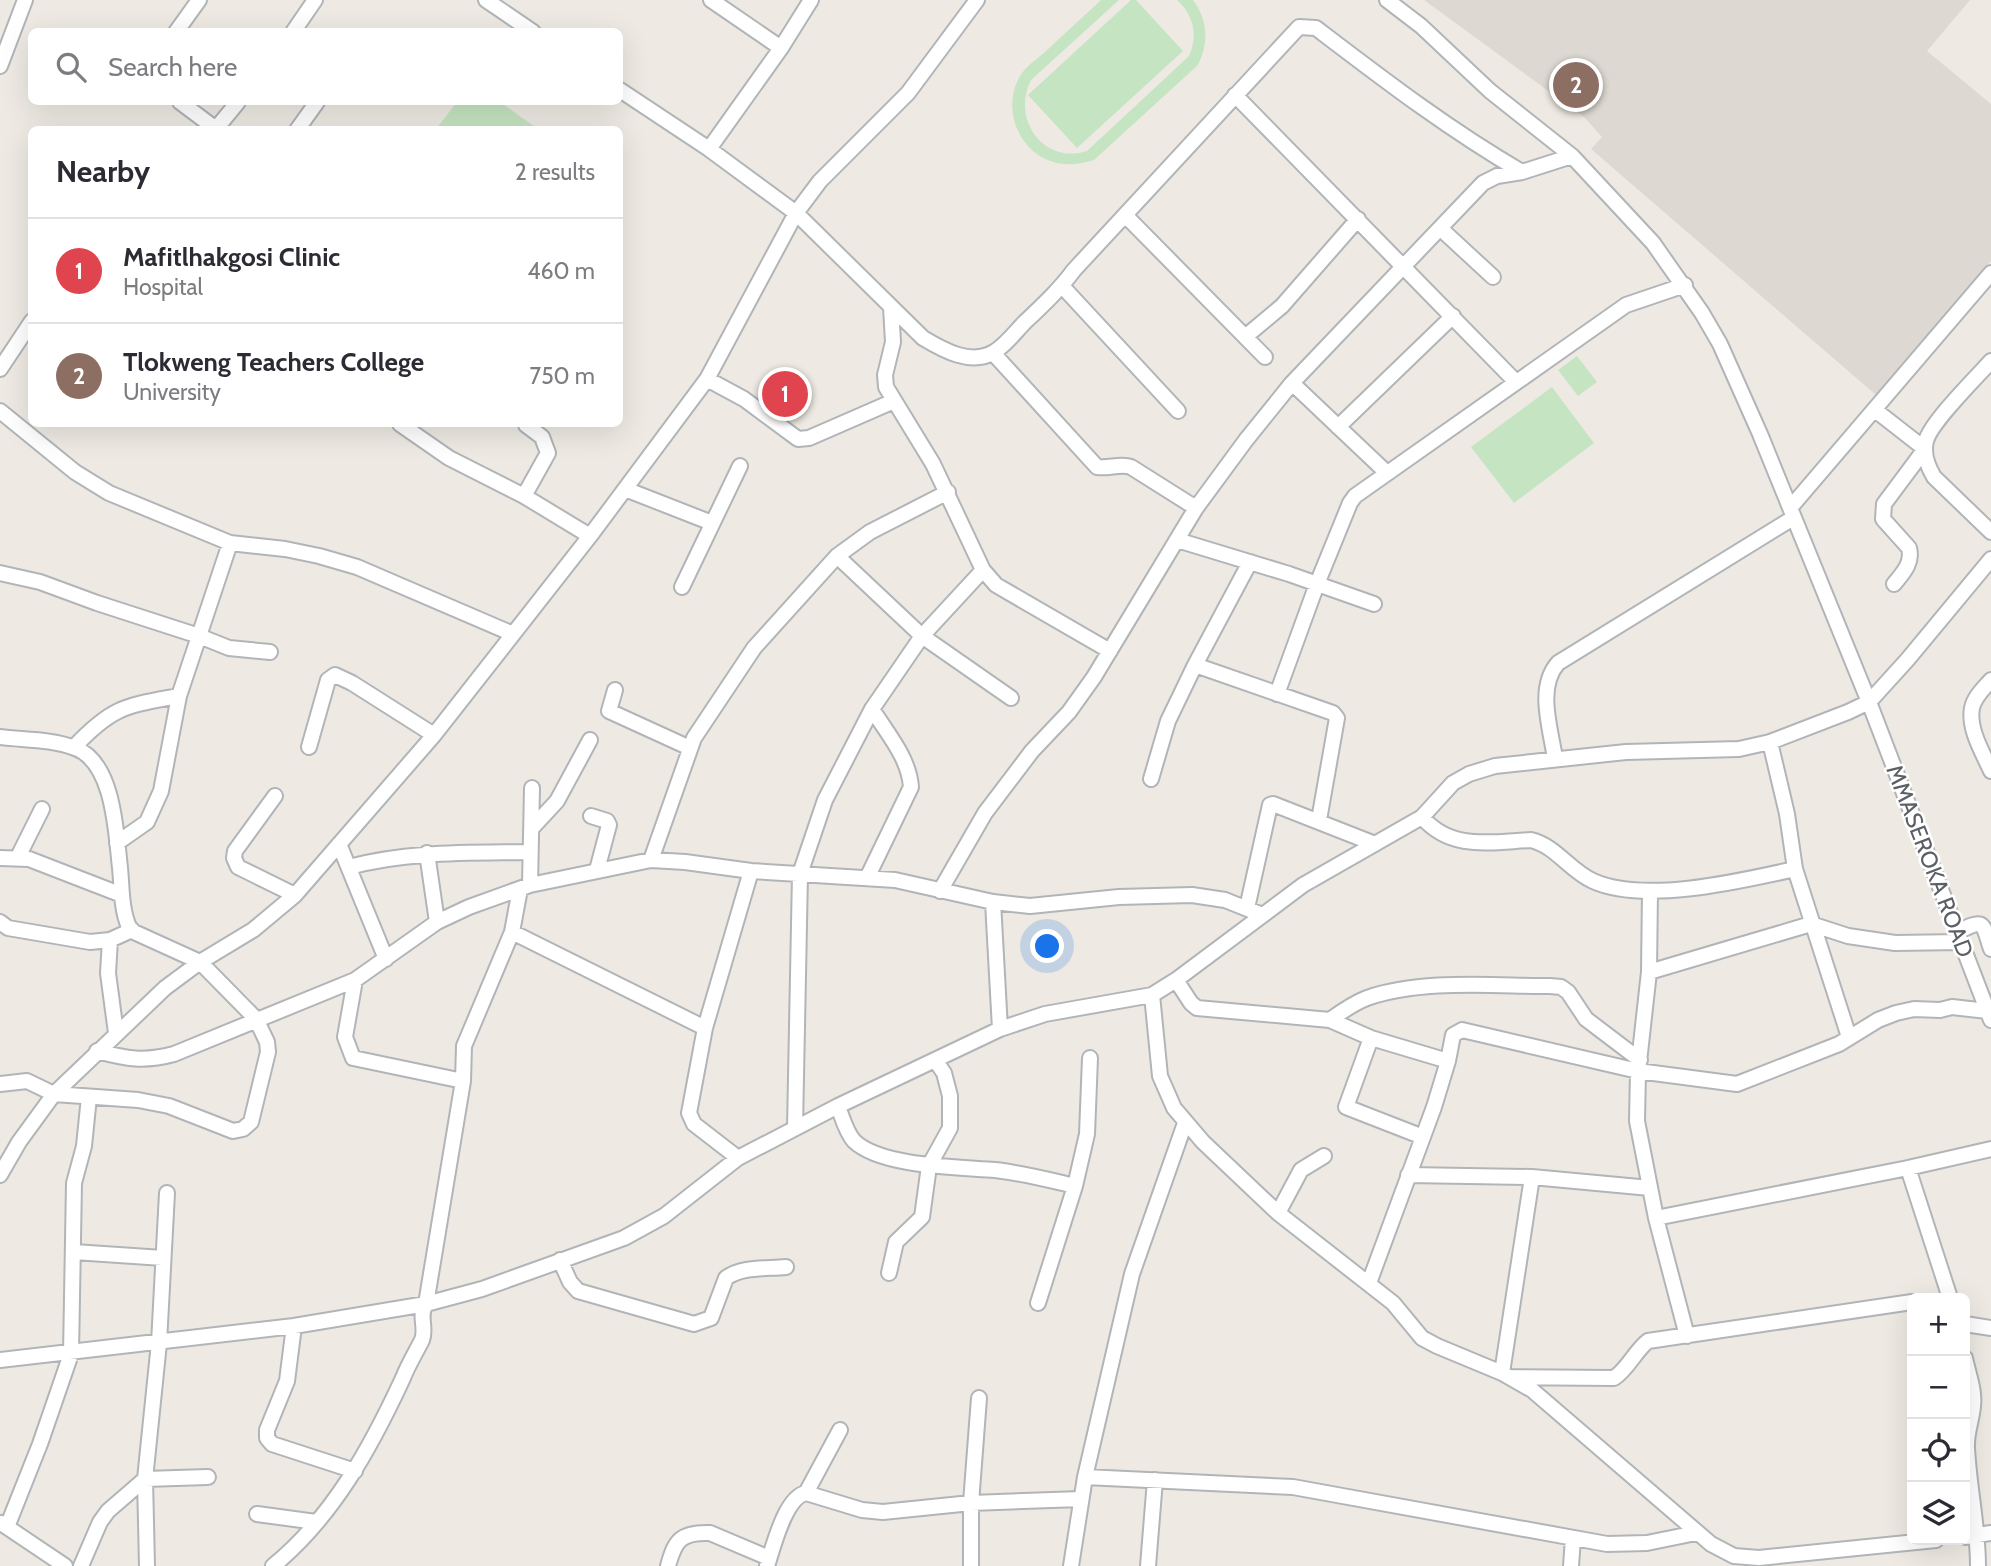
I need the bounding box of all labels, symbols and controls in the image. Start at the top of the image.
search box [28,28,623,105]
icon: search [52,48,90,86]
text: Search here [108,51,237,83]
pin: 2 [1553,59,1599,111]
text: Nearby [56,153,150,190]
text: 2 results [515,158,595,186]
text: Mafitlhakgosi Clinic [123,241,340,273]
text: 1 [75,257,83,285]
text: 460 m [527,257,595,285]
text: Hospital [123,273,203,301]
text: Tlokweng Teachers College [123,346,424,378]
text: 2 [73,362,85,390]
text: 750 m [530,362,595,390]
pin: 1 [762,368,808,420]
text: University [123,378,221,406]
street label: MMASEROKA ROAD [1880,761,1980,961]
your location [1030,929,1064,963]
map controls [1907,1293,1970,1545]
button: + [1907,1293,1970,1356]
button: − [1907,1356,1970,1419]
button: locate [1907,1419,1970,1482]
button: layers [1907,1482,1970,1545]

